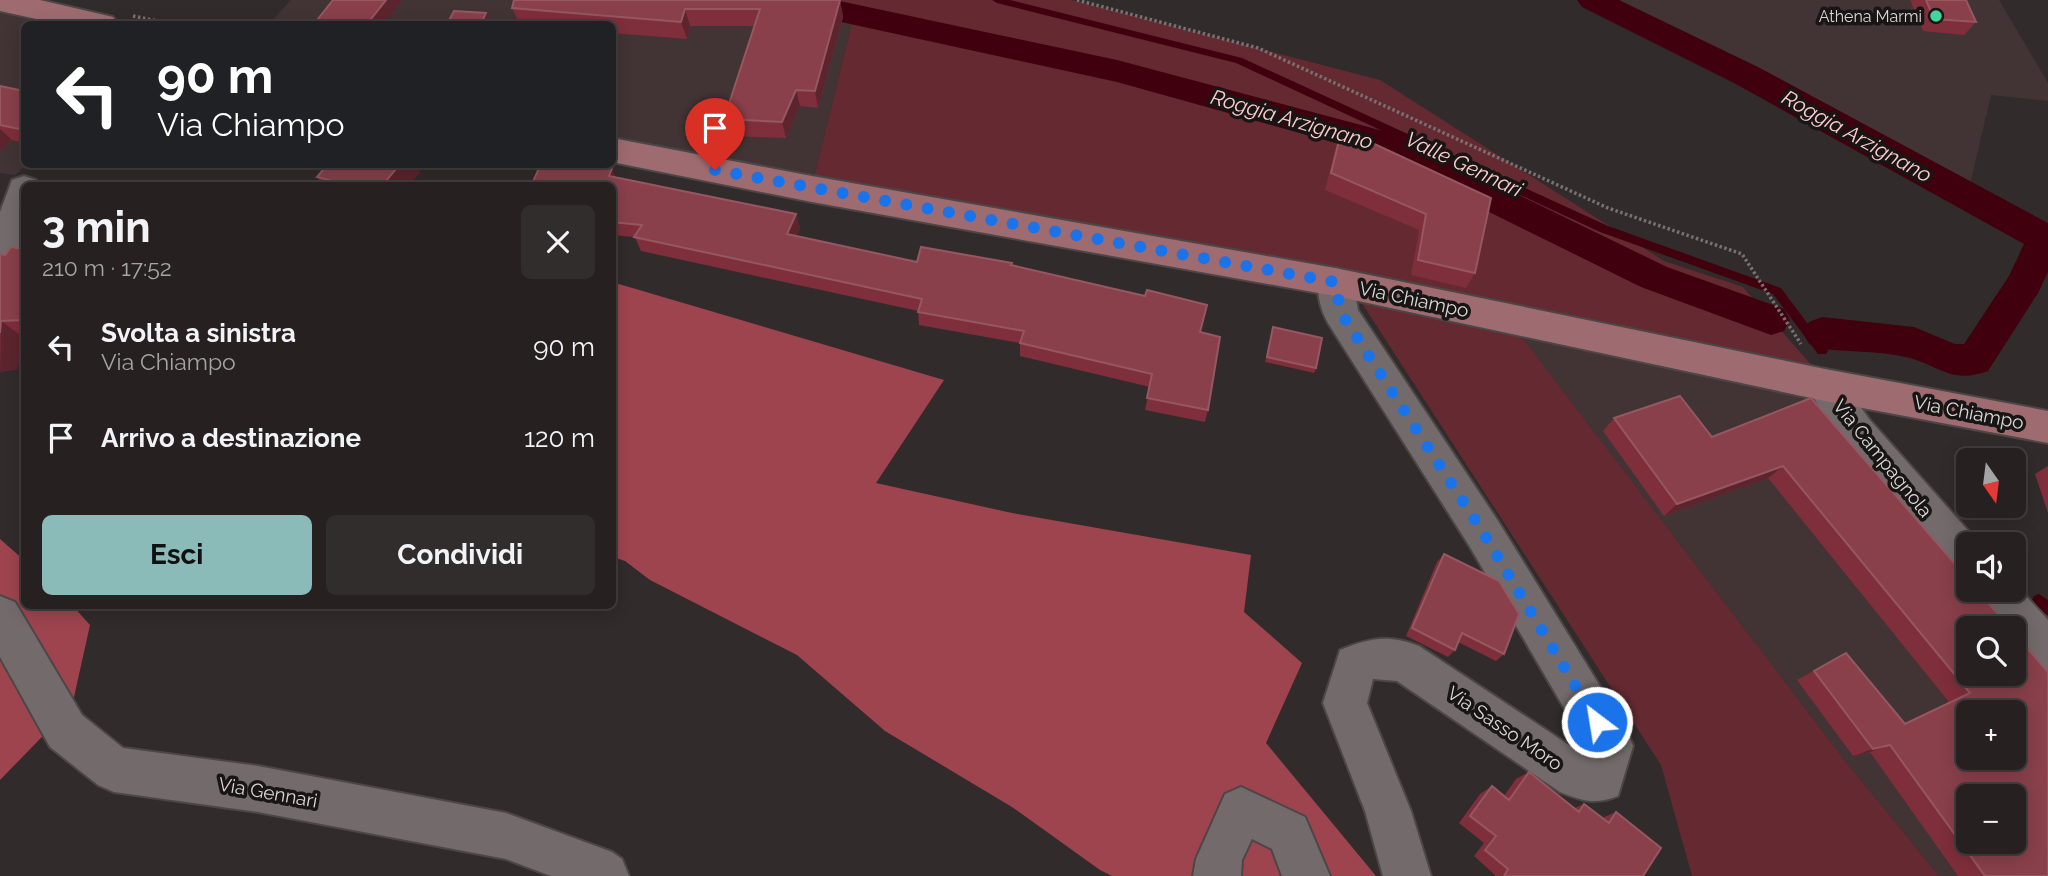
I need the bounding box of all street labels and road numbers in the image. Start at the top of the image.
street label: Via Chiampo [1357,277,1471,321]
street label: Via Chiampo [1912,391,2026,433]
street label: Via Campagnola [1829,395,1937,521]
street label: Via Sasso Moro [1443,681,1567,775]
street label: Via Gennari [217,772,319,812]

